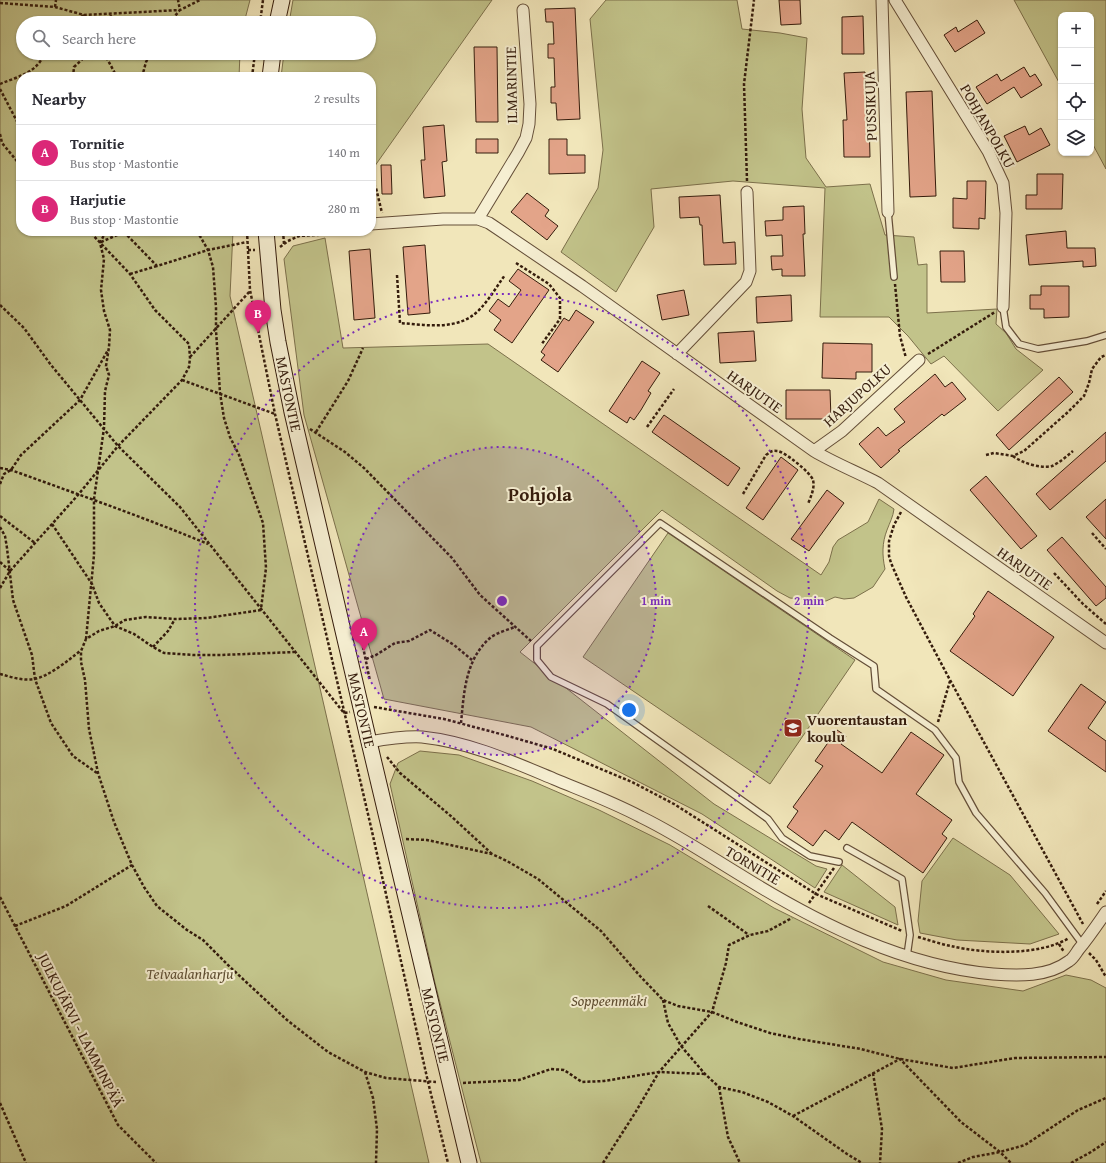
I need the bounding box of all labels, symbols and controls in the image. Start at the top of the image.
map controls [1058,12,1094,156]
button: + [1058,12,1094,48]
search box [16,16,376,60]
icon: search [30,27,52,49]
text: Search here [62,28,136,49]
street label: ILMARINTIE [500,46,522,124]
button: − [1058,48,1094,84]
street label: PUSSIKUJA [858,71,882,141]
street label: POHJANPOLKU [955,80,1021,172]
button: locate [1058,84,1094,120]
text: Nearby [32,86,86,111]
text: 2 results [314,89,360,108]
button: layers [1058,120,1094,156]
text: Tornitie [70,133,124,154]
text: A [41,143,49,162]
text: 140 m [328,143,360,162]
text: Bus stop · Mastontie [70,154,179,173]
text: Harjutie [70,189,126,210]
text: B [41,199,49,218]
text: 280 m [328,199,360,218]
text: Bus stop · Mastontie [70,210,179,229]
pin: B [245,300,271,333]
street label: MASTONTIE [271,354,307,434]
street label: HARJUPOLKU [818,359,896,431]
street label: HARJUTIE [723,364,787,418]
district label: Pohjola [508,480,572,508]
street label: HARJUTIE [993,541,1057,595]
text: 1 min [641,592,671,609]
text: 2 min [794,592,824,609]
centre of rings [495,594,509,608]
pin: A [351,618,377,651]
street label: MASTONTIE [343,670,381,750]
your location [619,700,639,720]
place label: Vuorentaustan koulu [807,709,907,747]
school or university icon: Vuorentaustan koulu [782,717,804,739]
street label: TORNITIE [721,840,785,890]
street label: JULKUJÄRVI - LAMMINPÄÄ [32,948,129,1111]
park label: Teivaalanharju [146,963,234,984]
street label: MASTONTIE [417,985,456,1065]
park label: Soppeenmäki [571,990,647,1011]

